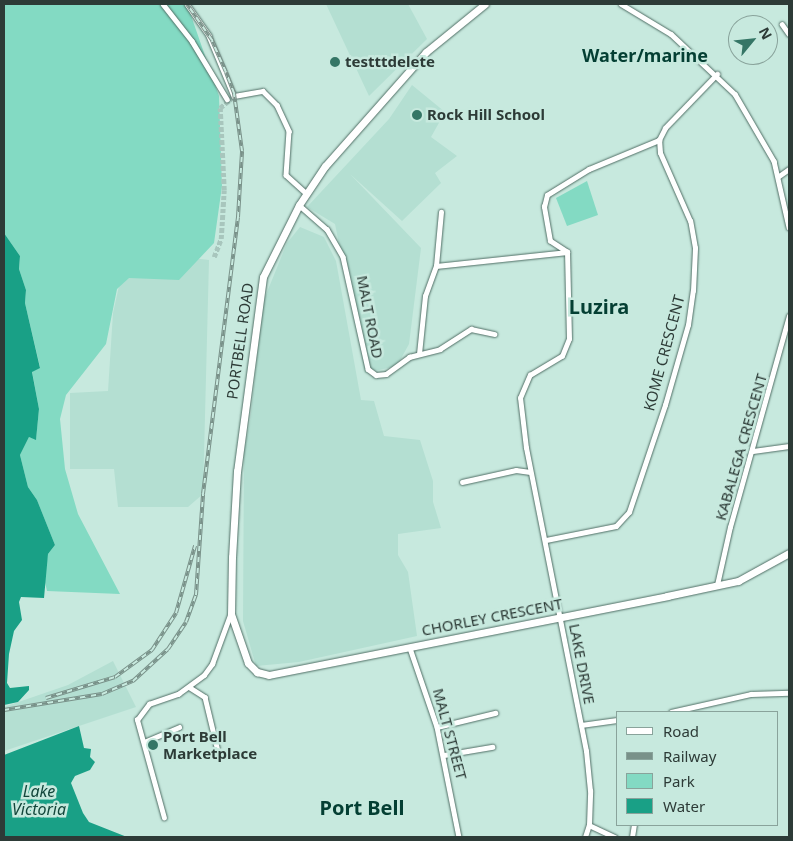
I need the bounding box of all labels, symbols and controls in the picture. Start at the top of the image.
north arrow [728,15,778,65]
text: N [755,24,777,43]
district label: Water/marine [582,44,708,66]
place label: testttdelete [345,53,435,71]
marker: testttdelete [329,56,341,68]
place label: Rock Hill School [427,106,545,124]
marker: Rock Hill School [411,109,423,121]
street label: MALT ROAD [353,274,387,360]
street label: PORTBELL ROAD [223,282,257,400]
street label: KOME CRESCENT [640,293,688,413]
district label: Luzira [569,294,629,318]
street label: KABALEGA CRESCENT [711,372,771,522]
street label: CHORLEY CRESCENT [420,595,564,639]
street label: LAKE DRIVE [565,622,599,706]
street label: MALT STREET [429,686,471,782]
legend [616,711,778,826]
text: Road [663,721,699,741]
place label: Port Bell Marketplace [163,727,257,762]
marker: Port Bell Marketplace [147,739,159,751]
text: Railway [663,746,716,766]
text: Park [663,771,695,791]
water label: Lake Victoria [12,781,66,819]
district label: Port Bell [320,795,404,819]
text: Water [663,796,705,816]

